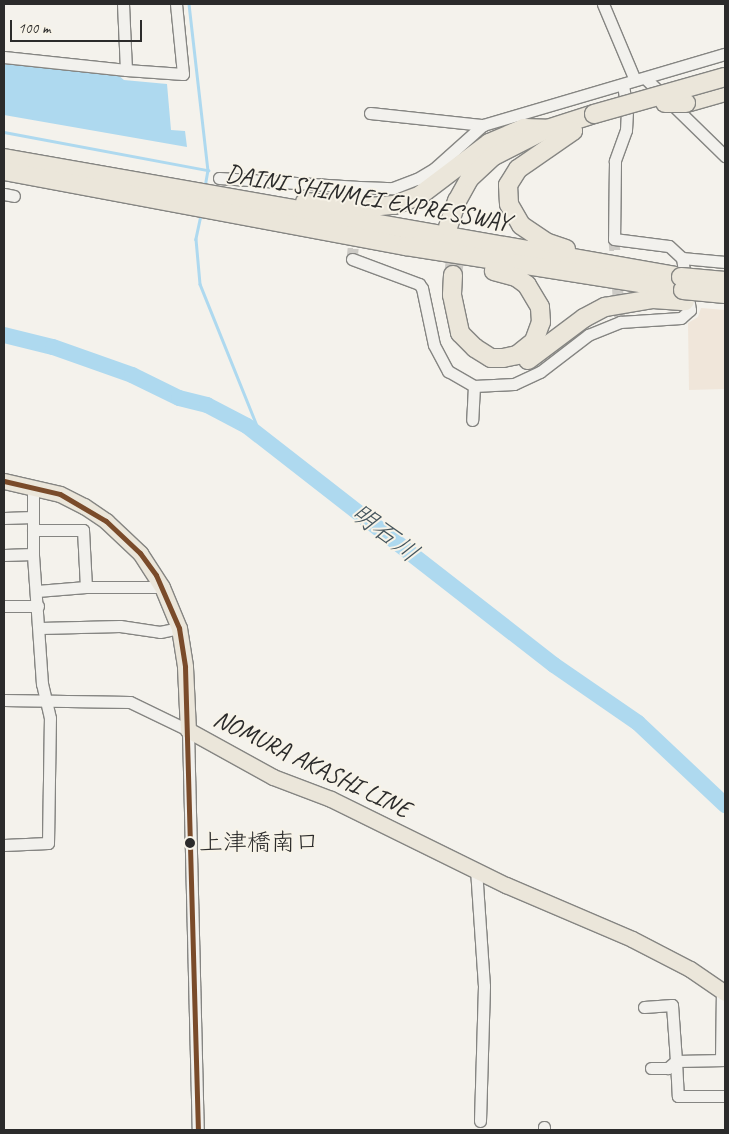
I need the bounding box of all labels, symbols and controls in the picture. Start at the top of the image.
scale bar [12,10,145,42]
text: 100 m [18,19,50,38]
street label: DAINI SHINMEI EXPRESSWAY [223,158,513,238]
water label: 明石川 [345,497,425,569]
street label: NOMURA AKASHI LINE [209,703,415,825]
place label: 上津橋南口 [199,829,319,857]
marker: 上津橋南口 [185,838,195,848]

